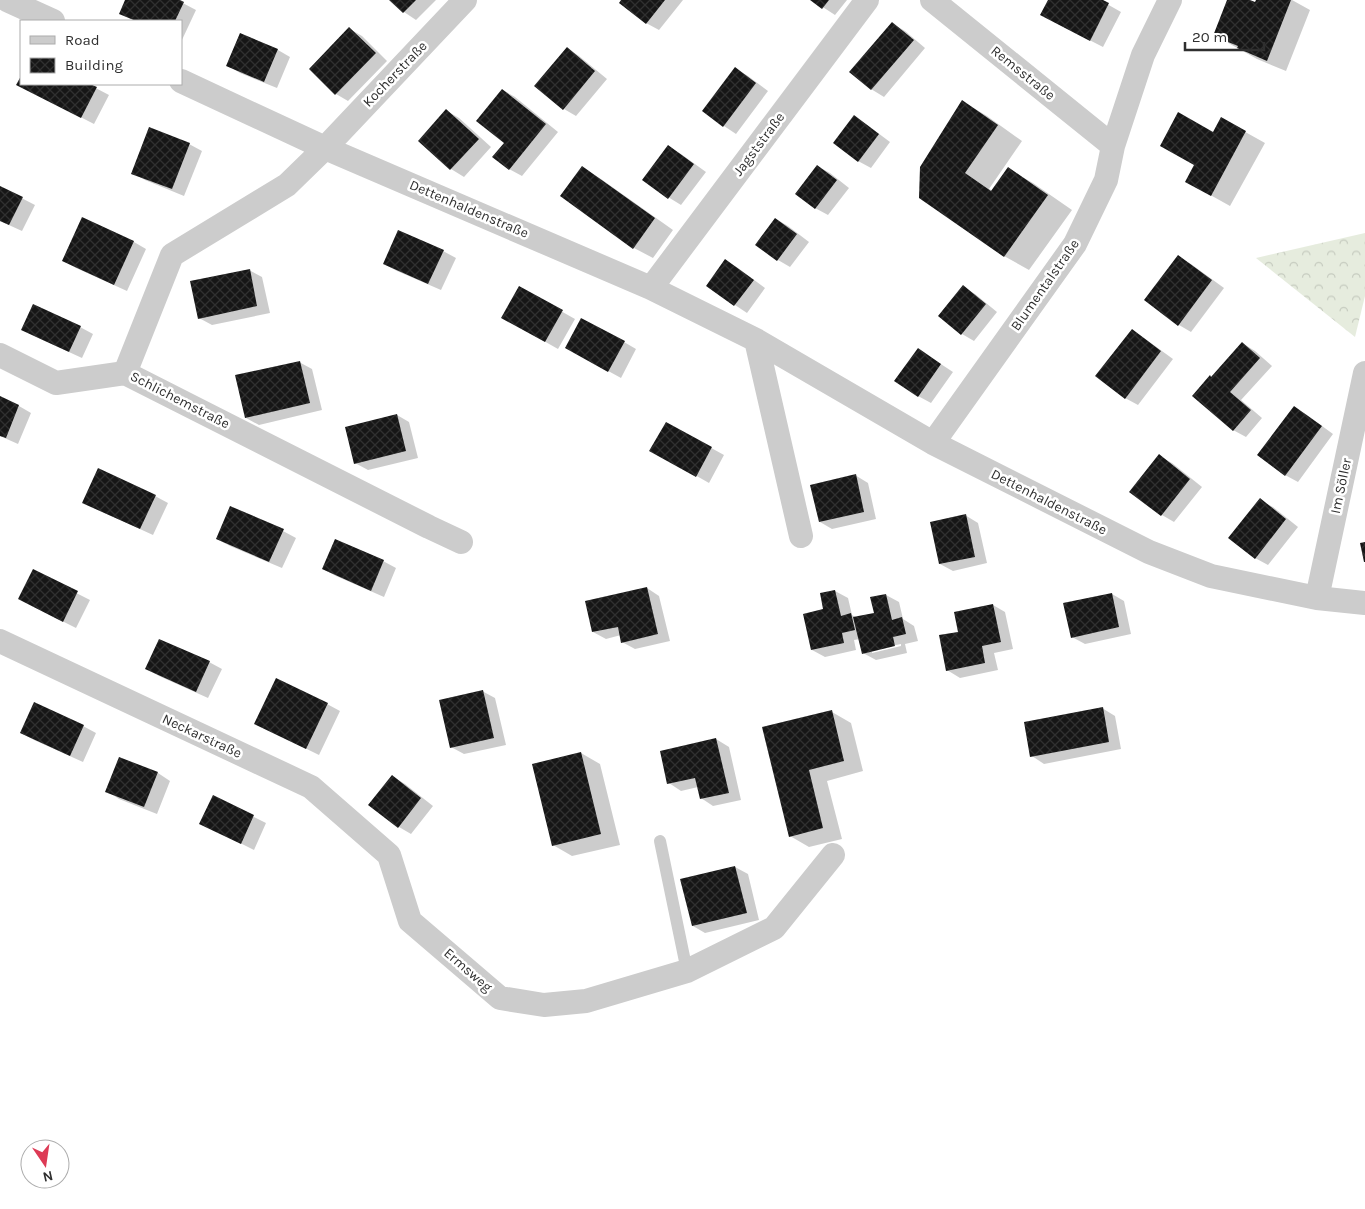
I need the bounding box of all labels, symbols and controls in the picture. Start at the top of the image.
legend [20,20,182,85]
scale bar [1185,20,1264,52]
text: 20 m [1192,28,1227,46]
text: Road [65,31,100,49]
street label: Kocherstraße [359,37,431,111]
street label: Remsstraße [988,42,1058,104]
text: Building [65,56,123,74]
street label: Jagststraße [730,109,788,179]
street label: Dettenhaldenstraße [407,176,531,242]
street label: Blumentalstraße [1007,236,1083,334]
street label: Schlichemstraße [127,368,233,432]
street label: Im Söller [1327,456,1355,515]
street label: Dettenhaldenstraße [988,465,1110,539]
street label: Neckarstraße [160,710,244,762]
street label: Ermsweg [440,944,496,996]
north arrow [20,1139,70,1189]
text: N [41,1167,55,1186]

